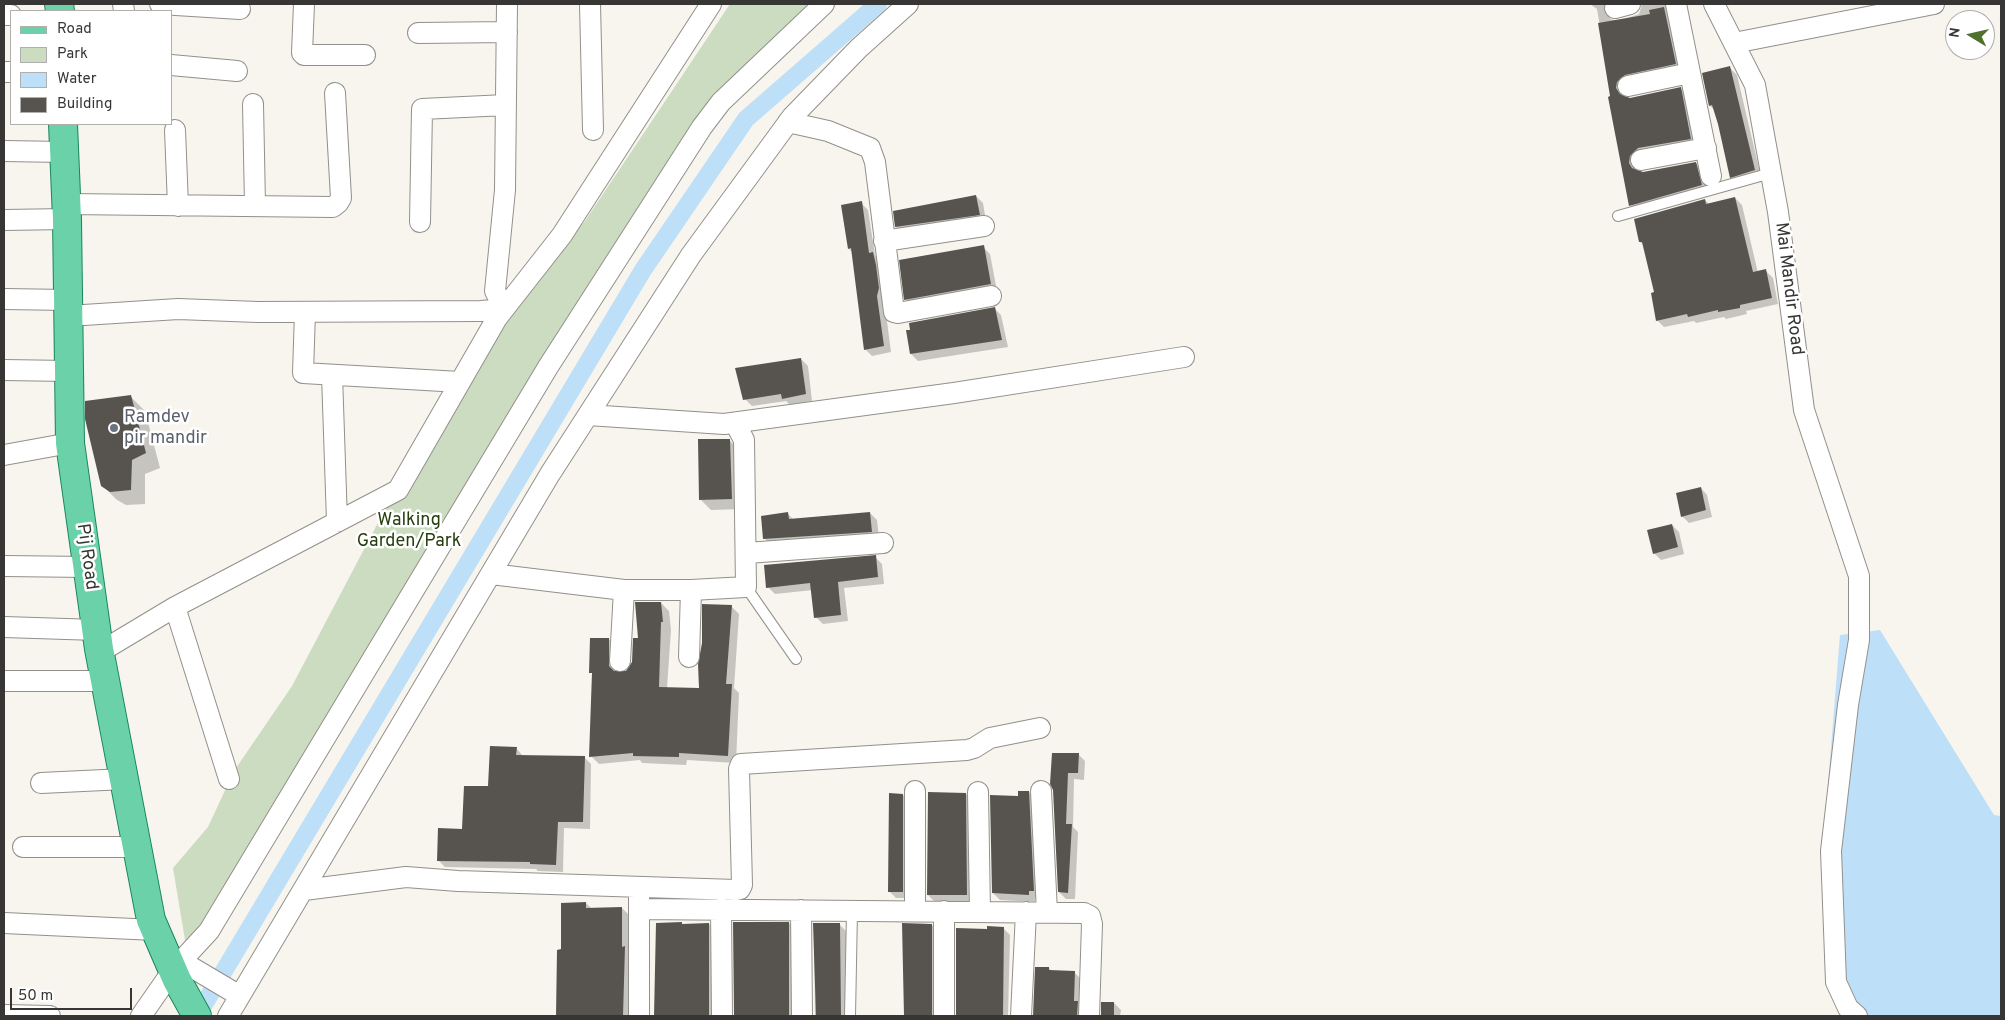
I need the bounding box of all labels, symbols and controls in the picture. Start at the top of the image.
legend [10,10,172,125]
north arrow [1945,10,1995,60]
text: Road [57,20,92,39]
text: N [1946,26,1965,39]
text: Park [57,45,88,64]
text: Water [57,70,96,89]
text: Building [57,95,112,114]
street label: Mai Mandir Road [1769,221,1807,357]
place label: Ramdev pir mandir [124,407,207,449]
marker: Ramdev pir mandir [108,422,120,434]
park label: Walking Garden/Park [357,510,461,552]
street label: Pij Road [71,522,101,592]
scale bar [12,978,135,1010]
text: 50 m [18,987,53,1006]

